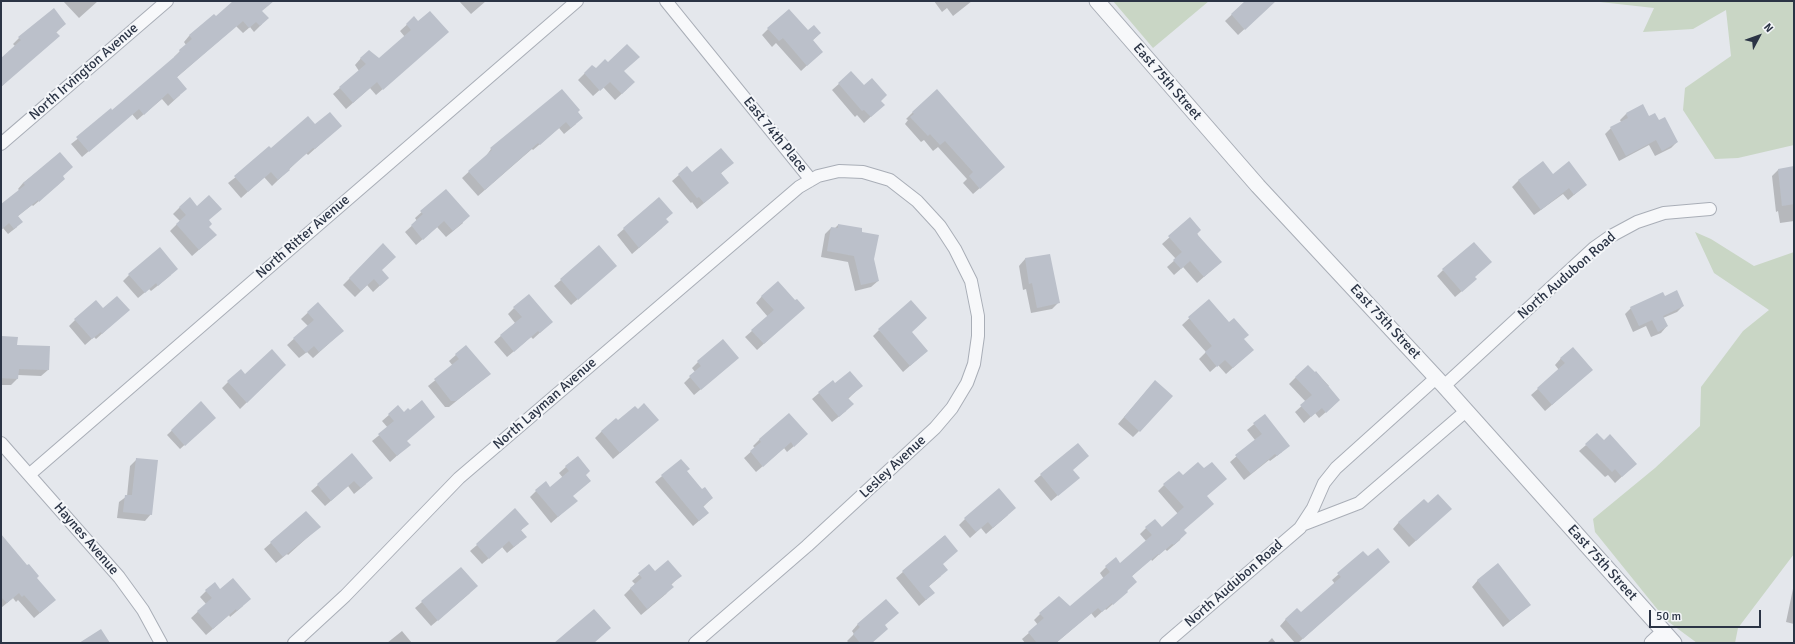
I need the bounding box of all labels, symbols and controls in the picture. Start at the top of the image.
north arrow [1739,16,1779,56]
street label: North Irvington Avenue [26,20,142,124]
text: N [1761,21,1776,35]
street label: East 75th Street [1129,40,1205,124]
street label: East 74th Place [739,94,811,176]
street label: North Ritter Avenue [253,192,353,282]
street label: North Audubon Road [1515,229,1619,323]
street label: East 75th Street [1346,281,1424,363]
street label: North Layman Avenue [490,355,600,453]
street label: Lesley Avenue [856,432,930,502]
street label: Haynes Avenue [50,499,122,579]
street label: East 75th Street [1564,522,1640,604]
street label: North Audubon Road [1182,537,1286,631]
scale bar [1651,602,1763,628]
text: 50 m [1656,609,1681,624]

